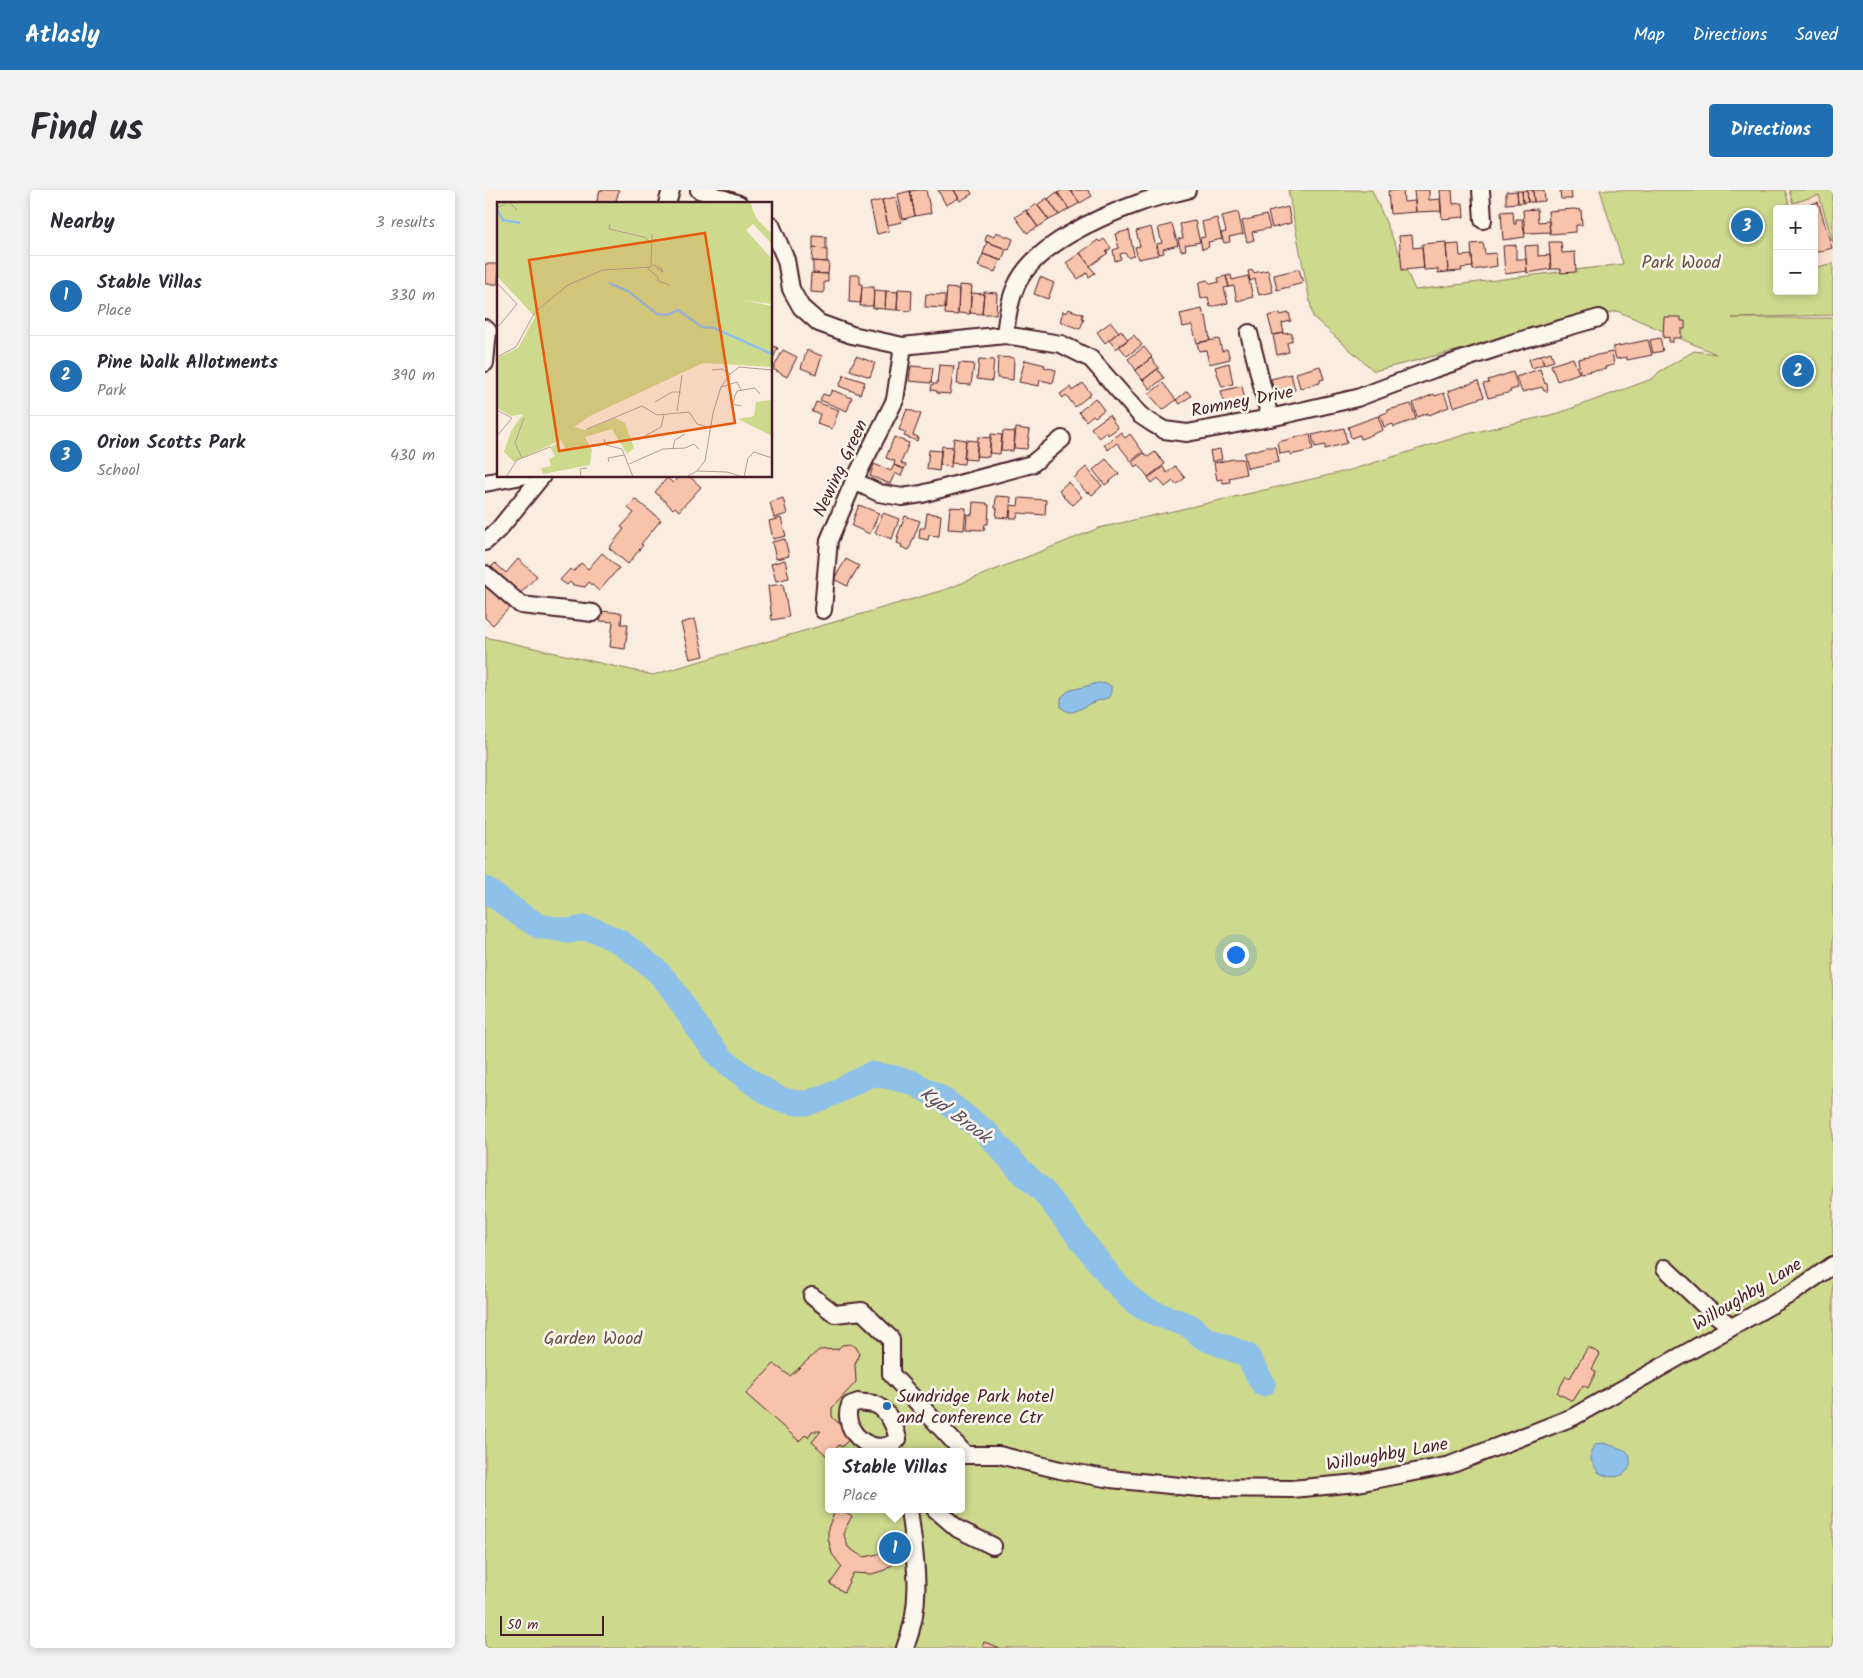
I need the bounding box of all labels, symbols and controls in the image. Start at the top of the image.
text: Atlasly [25,16,100,55]
text: Map [1633,21,1665,50]
text: Directions [1693,21,1767,50]
text: Saved [1795,21,1838,50]
text: Find us [30,102,143,158]
button: Directions [1709,104,1833,157]
inset map [497,202,773,478]
map controls [1773,205,1818,295]
button: + [1773,205,1818,250]
text: Nearby [50,206,115,239]
pin: 3 [1731,207,1763,245]
text: 3 results [376,210,435,235]
park label: Park Wood [1641,249,1722,278]
button: − [1773,250,1818,295]
text: Stable Villas [97,268,202,298]
text: 1 [64,283,68,308]
text: 330 m [390,283,435,308]
text: Place [97,298,131,323]
text: Pine Walk Allotments [97,348,278,378]
pin: 2 [1782,352,1814,390]
text: 2 [61,363,71,388]
text: 390 m [391,363,435,388]
text: Park [97,378,126,403]
street label: Romney Drive [1189,378,1296,427]
street label: Newing Green [806,415,877,522]
text: Orion Scotts Park [97,428,245,458]
text: 3 [62,443,70,468]
text: 430 m [390,443,435,468]
text: School [97,458,140,483]
your location [1223,942,1249,968]
water label: Kyd Brook [913,1079,999,1154]
street label: Willoughby Lane [1687,1251,1808,1339]
park label: Garden Wood [544,1325,643,1354]
place label: Sundridge Park hotel and conference Ctr [897,1383,1055,1433]
marker: Sundridge Park hotel and conference Ctr [881,1400,893,1412]
street label: Willoughby Lane [1324,1430,1450,1480]
popup [825,1448,965,1513]
text: Stable Villas [843,1453,947,1483]
text: Place [843,1483,877,1508]
pin: 1 [879,1529,911,1567]
scale bar [500,1613,604,1636]
text: 50 m [507,1614,538,1636]

